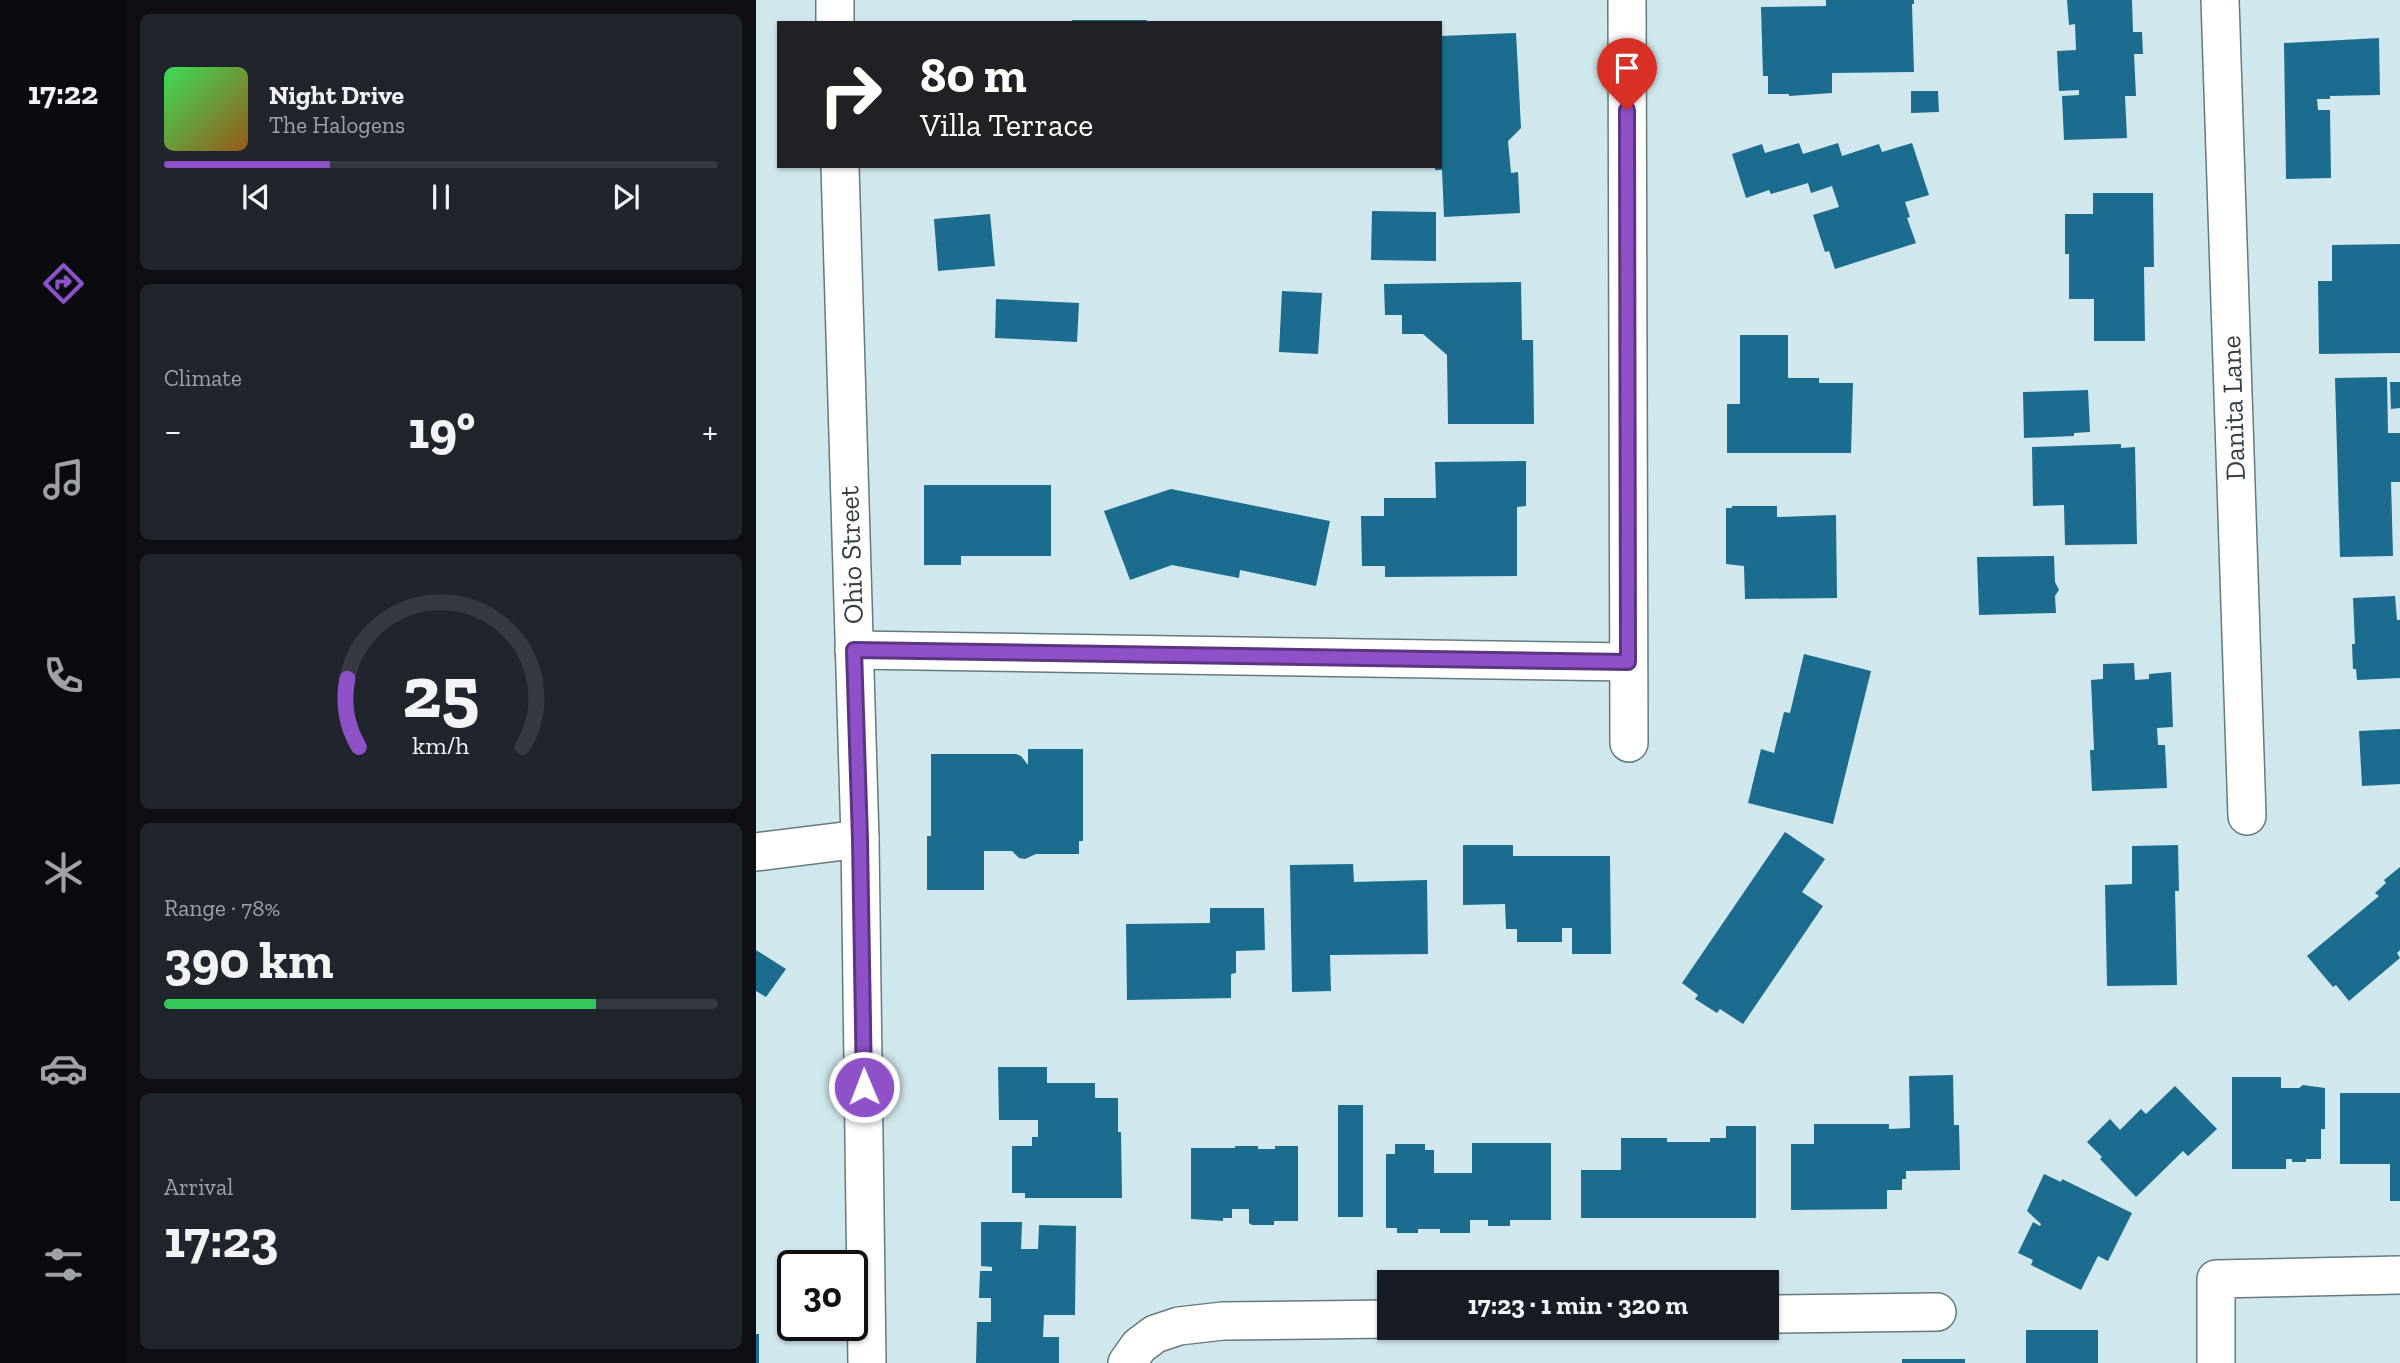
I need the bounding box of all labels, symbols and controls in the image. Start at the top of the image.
pin [1597,38,1657,110]
text: 80 m [920,46,1027,105]
icon: right [805,49,896,140]
icon: arrive [1608,49,1646,87]
text: 17:22 [28,74,98,112]
text: Night Drive [269,79,404,111]
text: Villa Terrace [920,106,1093,144]
text: The Halogens [269,111,405,139]
icon: previous [237,178,275,216]
icon: pause [422,178,460,216]
icon: next [607,178,645,216]
icon: directions [39,259,88,308]
street label: Danita Lane [2214,335,2252,481]
text: Climate [164,364,242,392]
text: 19° [408,399,475,461]
text: − [164,408,182,454]
text: + [702,408,718,454]
icon: music [39,455,88,504]
street label: Ohio Street [832,485,870,625]
text: 25 [402,649,480,737]
icon: phone [39,651,88,700]
text: km/h [412,730,470,760]
icon: climate [39,848,88,897]
text: Range · 78% [164,894,280,922]
text: 390 km [164,929,334,991]
icon: car [39,1044,88,1093]
position arrow [827,1050,901,1124]
text: Arrival [164,1173,233,1201]
text: 17:23 [164,1208,278,1270]
icon: filters [39,1240,88,1289]
speed limit sign: 30 [777,1250,868,1341]
text: 17:23 · 1 min · 320 m [1468,1289,1688,1321]

